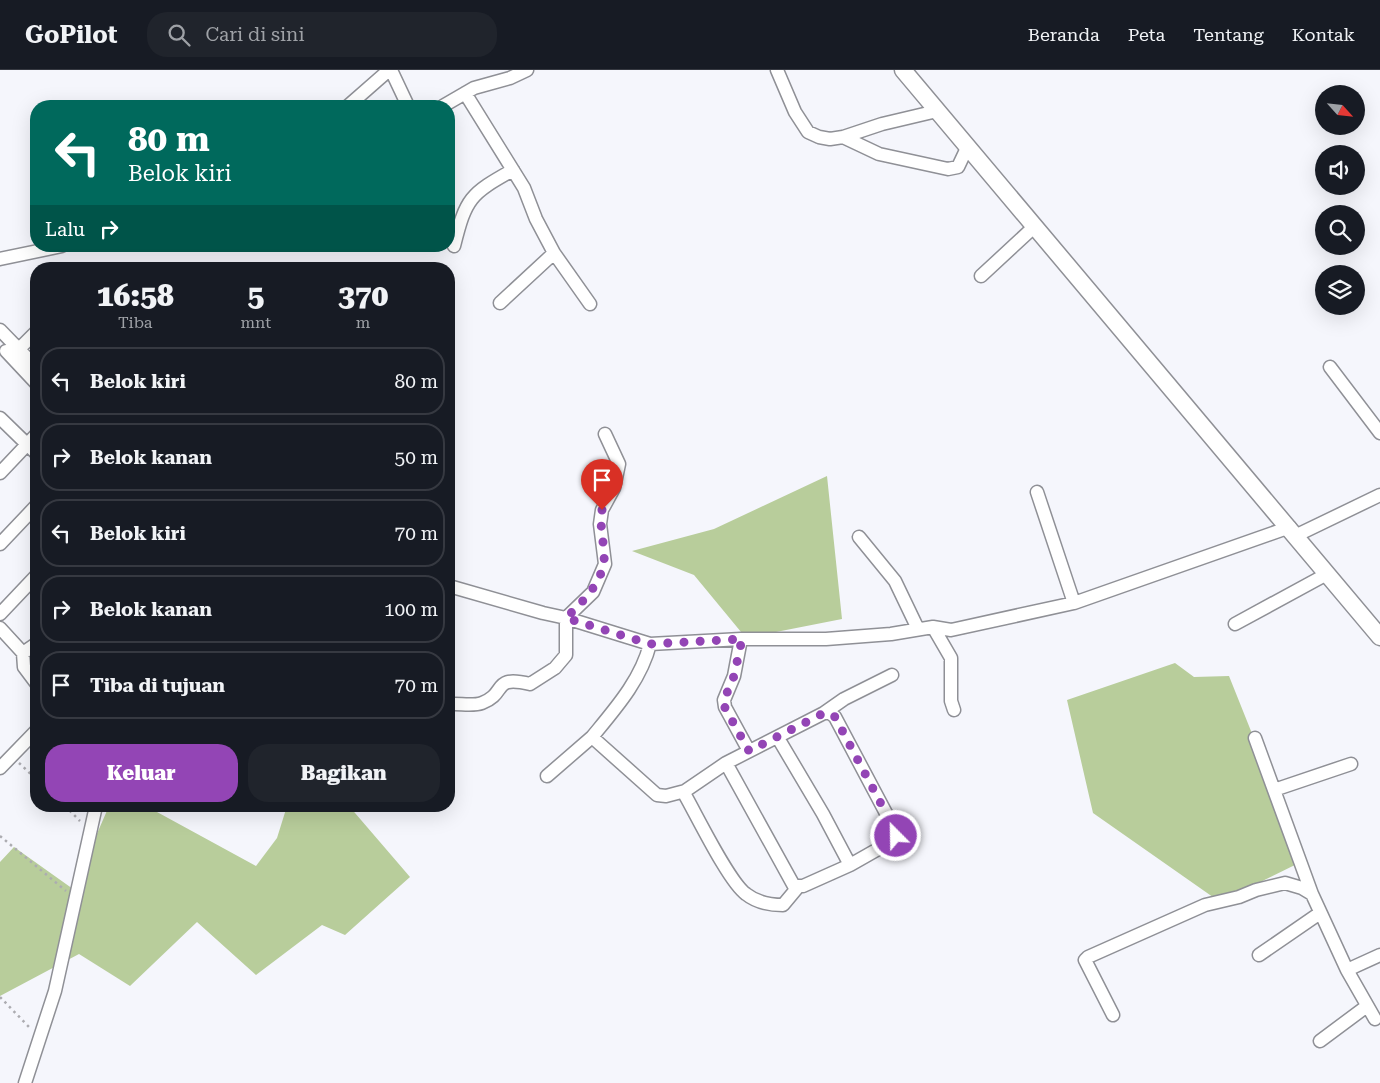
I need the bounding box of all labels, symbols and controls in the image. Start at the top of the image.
search box [147,12,497,57]
text: GoPilot [25,21,117,49]
icon: search [165,21,193,49]
text: Cari di sini [205,23,304,46]
text: Beranda [1028,24,1100,45]
text: Peta [1128,24,1165,45]
text: Tentang [1193,24,1264,45]
text: Kontak [1292,24,1355,45]
north arrow [1315,85,1365,135]
map controls [1315,85,1365,315]
text: 80 m [128,119,210,160]
icon: left [45,120,110,185]
button: sound [1315,145,1365,195]
text: Belok kiri [128,161,232,186]
button: search [1315,205,1365,255]
icon: right [95,215,123,243]
text: Lalu [45,218,85,241]
button: layers [1315,265,1365,315]
text: 16:58 [97,278,174,313]
text: 5 [247,278,264,313]
text: 370 [338,278,388,313]
text: Tiba [118,313,153,332]
text: mnt [240,313,271,332]
text: m [356,313,370,332]
icon: left [47,367,75,395]
text: Belok kiri [90,370,186,393]
text: 80 m [395,370,438,393]
icon: right [47,443,75,471]
text: Belok kanan [90,446,212,469]
text: 50 m [395,446,438,469]
pin [581,459,623,510]
icon: arrive [588,466,616,494]
icon: left [47,519,75,547]
text: Belok kiri [90,522,186,545]
text: 70 m [395,522,438,545]
icon: right [47,595,75,623]
text: Belok kanan [90,598,212,621]
text: 100 m [384,598,438,621]
icon: arrive [47,671,75,699]
text: Tiba di tujuan [90,674,225,697]
text: 70 m [395,674,438,697]
button: Keluar [45,744,238,802]
button: Bagikan [248,744,440,802]
position arrow [869,809,921,861]

